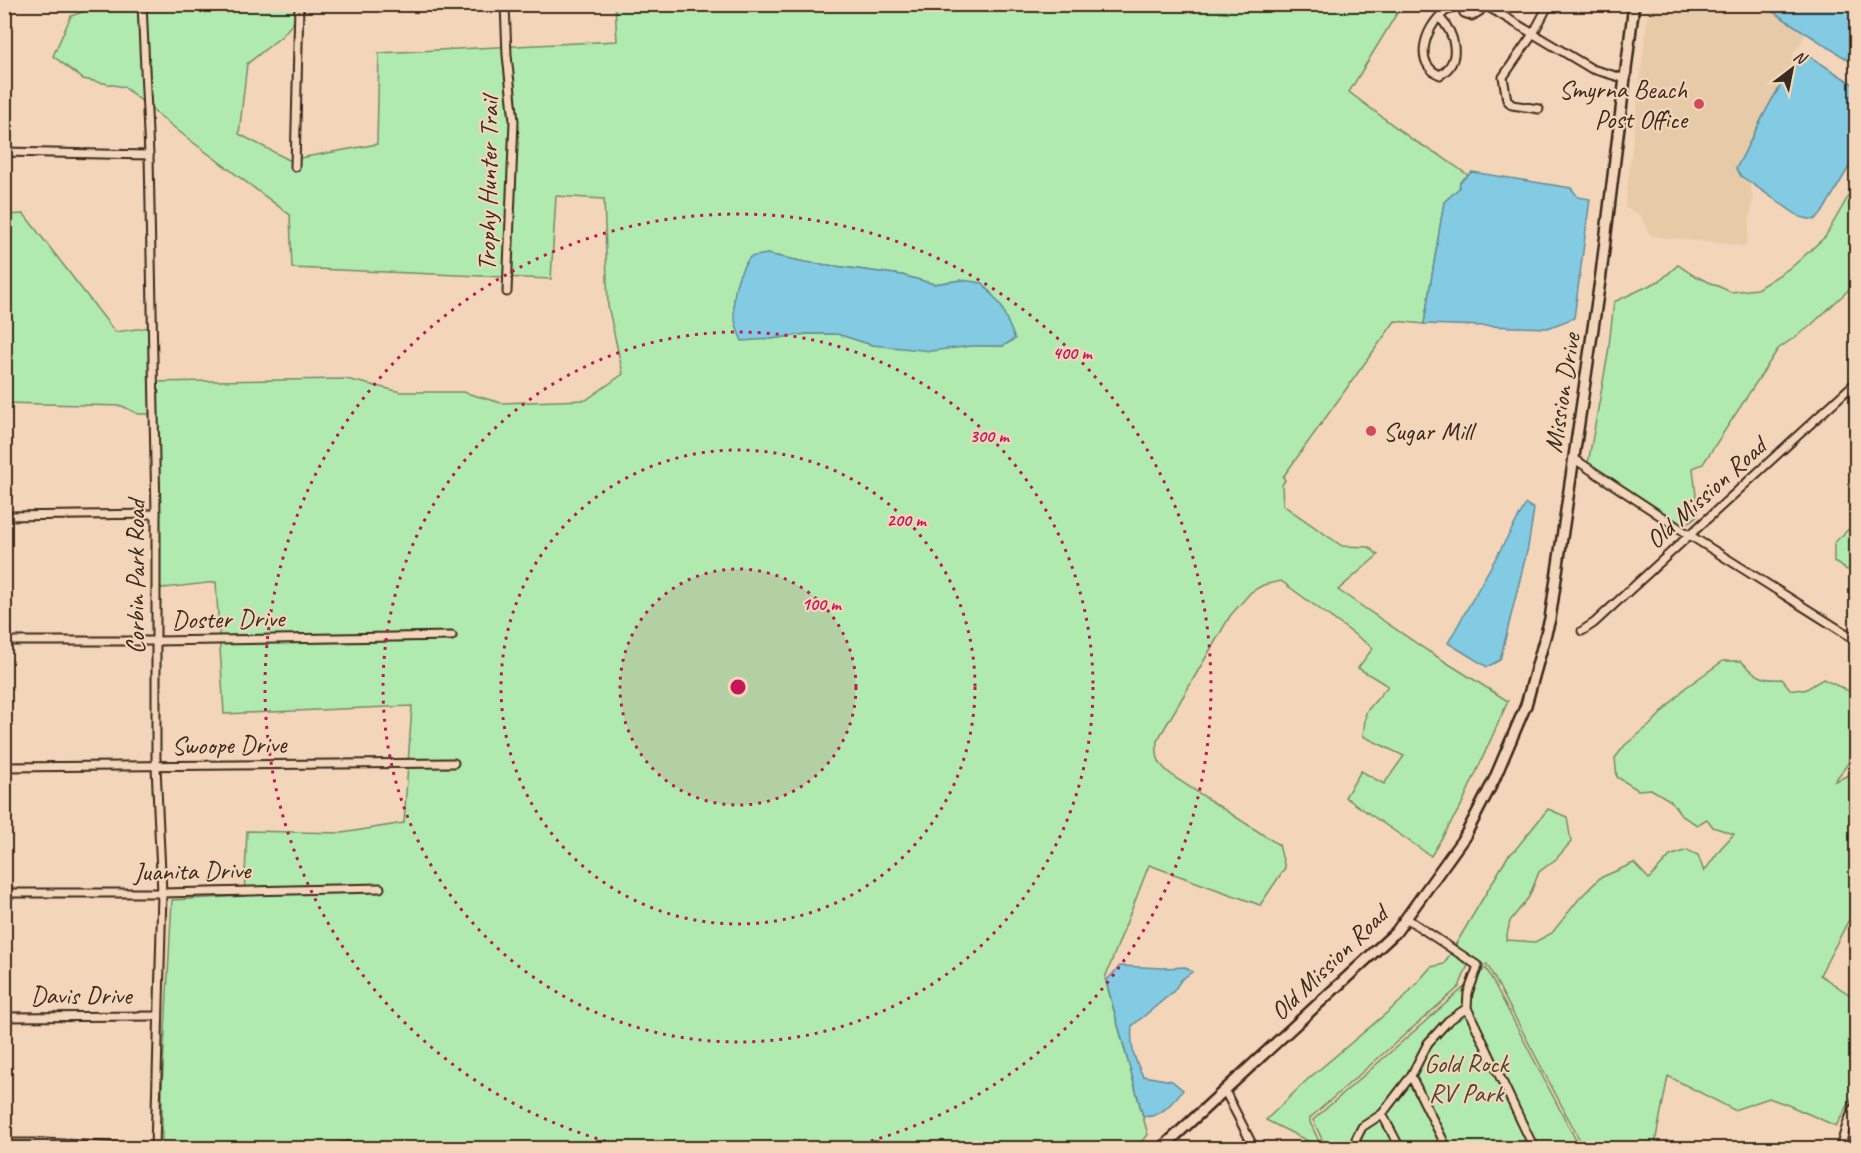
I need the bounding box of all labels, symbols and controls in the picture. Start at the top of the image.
north arrow [1762,39,1822,99]
text: N [1790,46,1812,70]
place label: Smyrna Beach Post Office [1559,73,1690,136]
street label: Trophy Hunter Trail [470,92,506,271]
marker: Smyrna Beach Post Office [1692,97,1706,111]
street label: Mission Drive [1536,329,1588,455]
text: 400 m [1053,342,1093,364]
place label: Sugar Mill [1383,415,1477,448]
marker: Sugar Mill [1364,424,1378,438]
text: 300 m [970,425,1010,447]
street label: Old Mission Road [1639,428,1776,556]
street label: Corbin Park Road [119,496,152,654]
text: 200 m [887,509,927,531]
text: 100 m [802,593,842,615]
street label: Doster Drive [171,601,287,636]
centre of rings [728,677,748,697]
street label: Swoope Drive [171,727,288,762]
street label: Juanita Drive [131,853,252,889]
street label: Old Mission Road [1263,896,1398,1027]
street label: Davis Drive [31,979,134,1012]
park label: Gold Rock RV Park [1424,1047,1511,1110]

